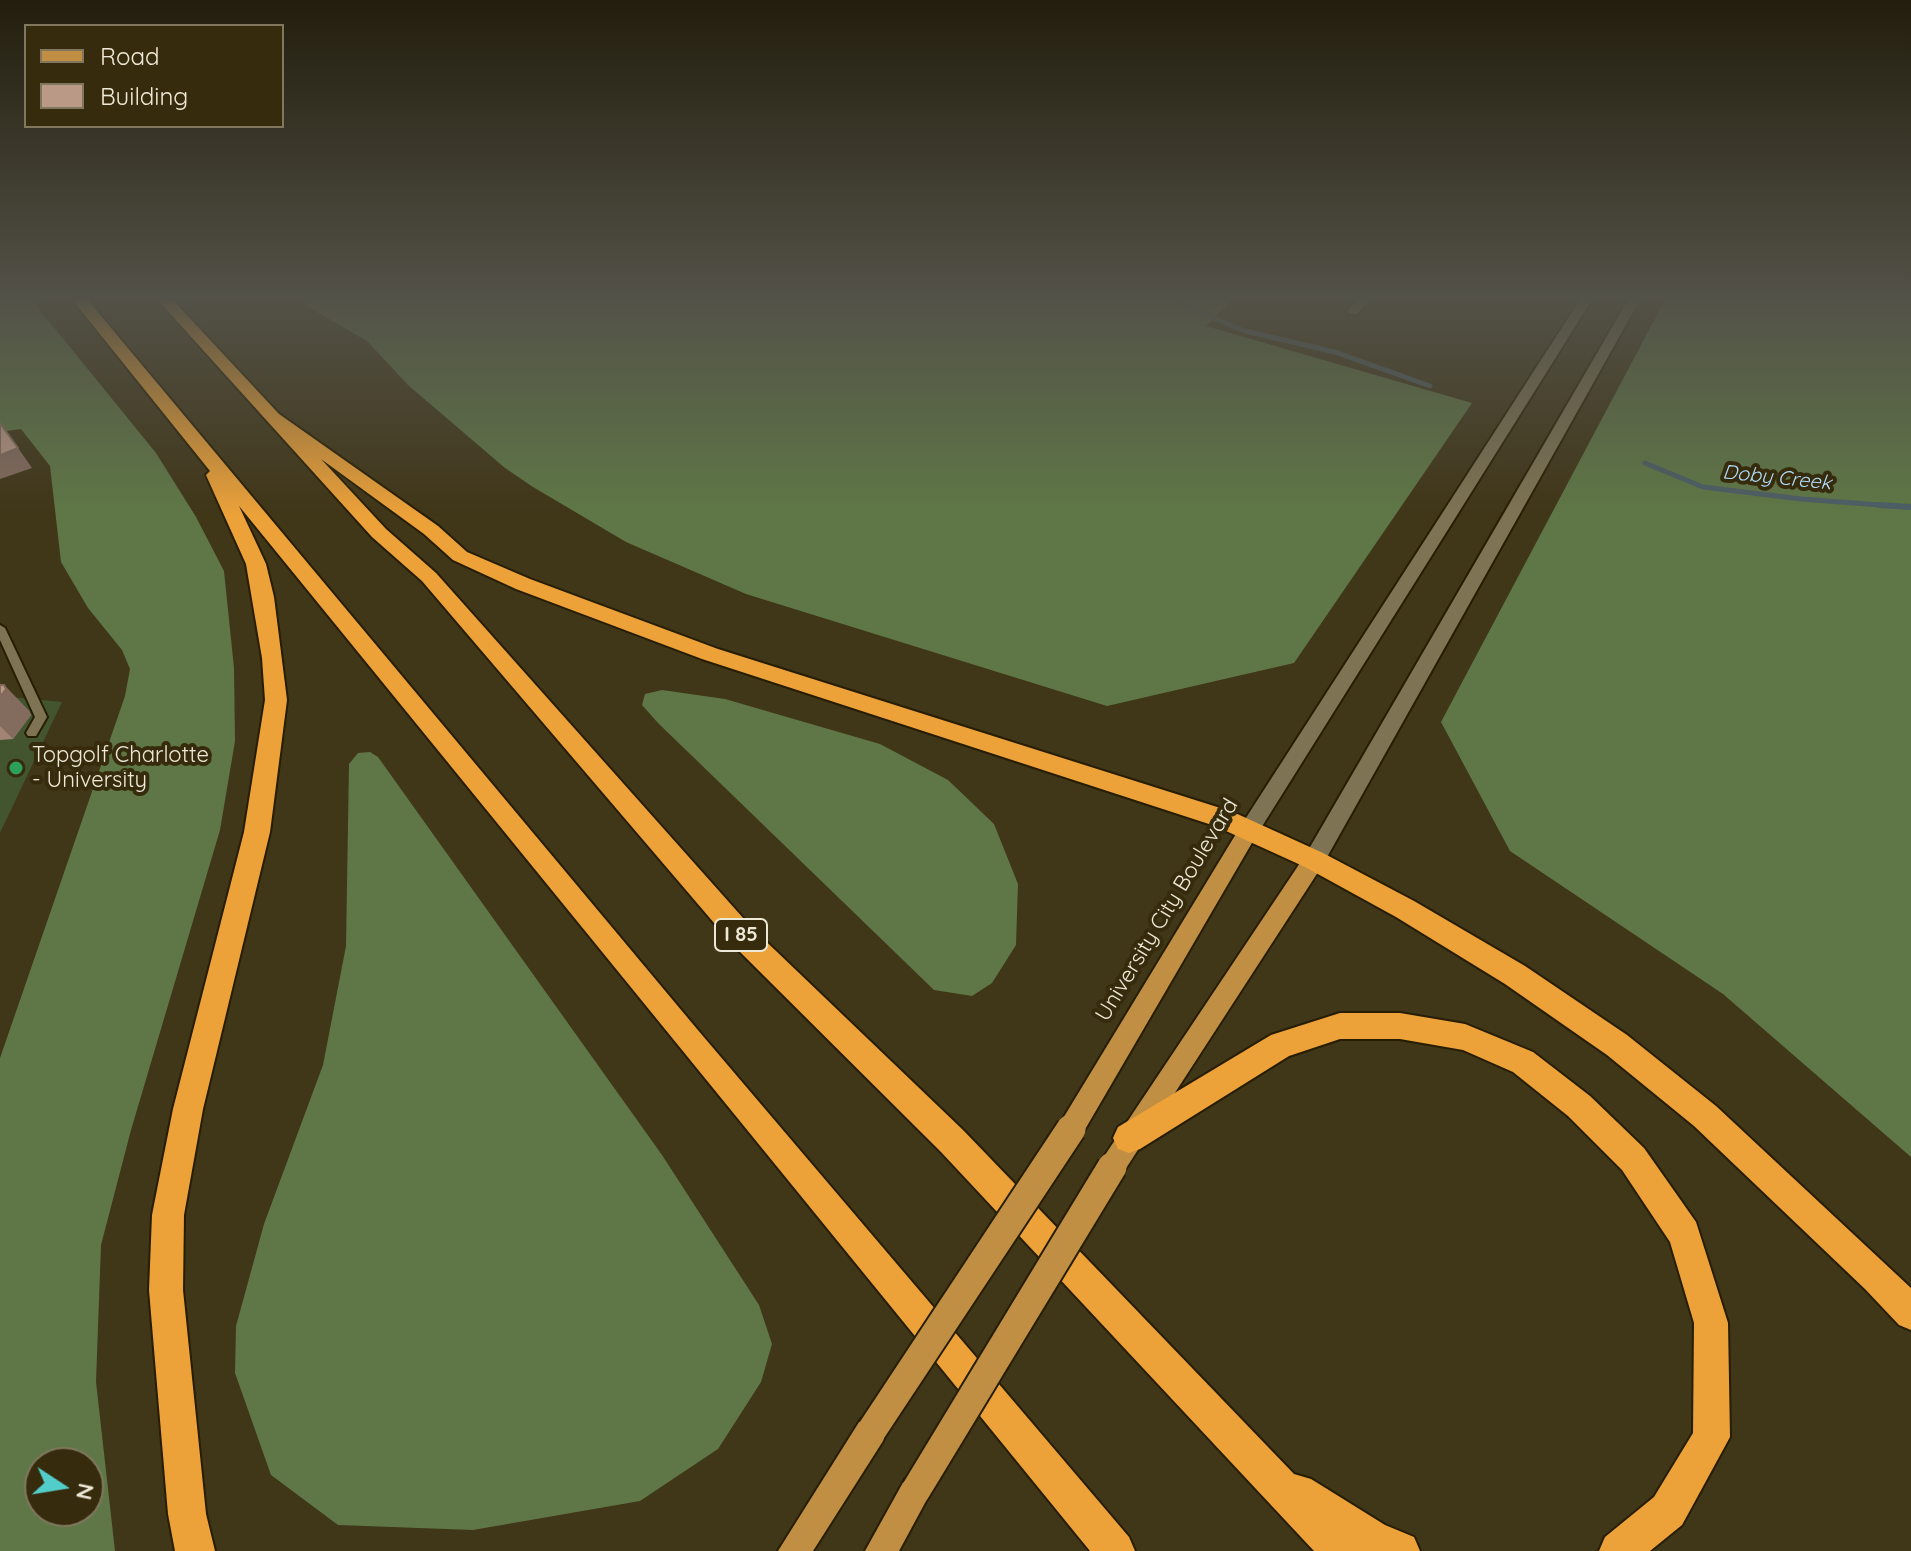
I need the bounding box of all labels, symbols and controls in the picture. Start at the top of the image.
legend [24,24,284,128]
text: Road [100,41,160,71]
text: Building [100,81,188,111]
water label: Doby Creek [1721,460,1833,496]
place label: Topgolf Charlotte - University [32,742,209,794]
marker: Topgolf Charlotte - University [7,759,25,777]
street label: University City Boulevard [1090,794,1244,1026]
road number: I 85 [715,919,767,951]
north arrow [24,1447,104,1527]
text: N [70,1481,101,1502]

